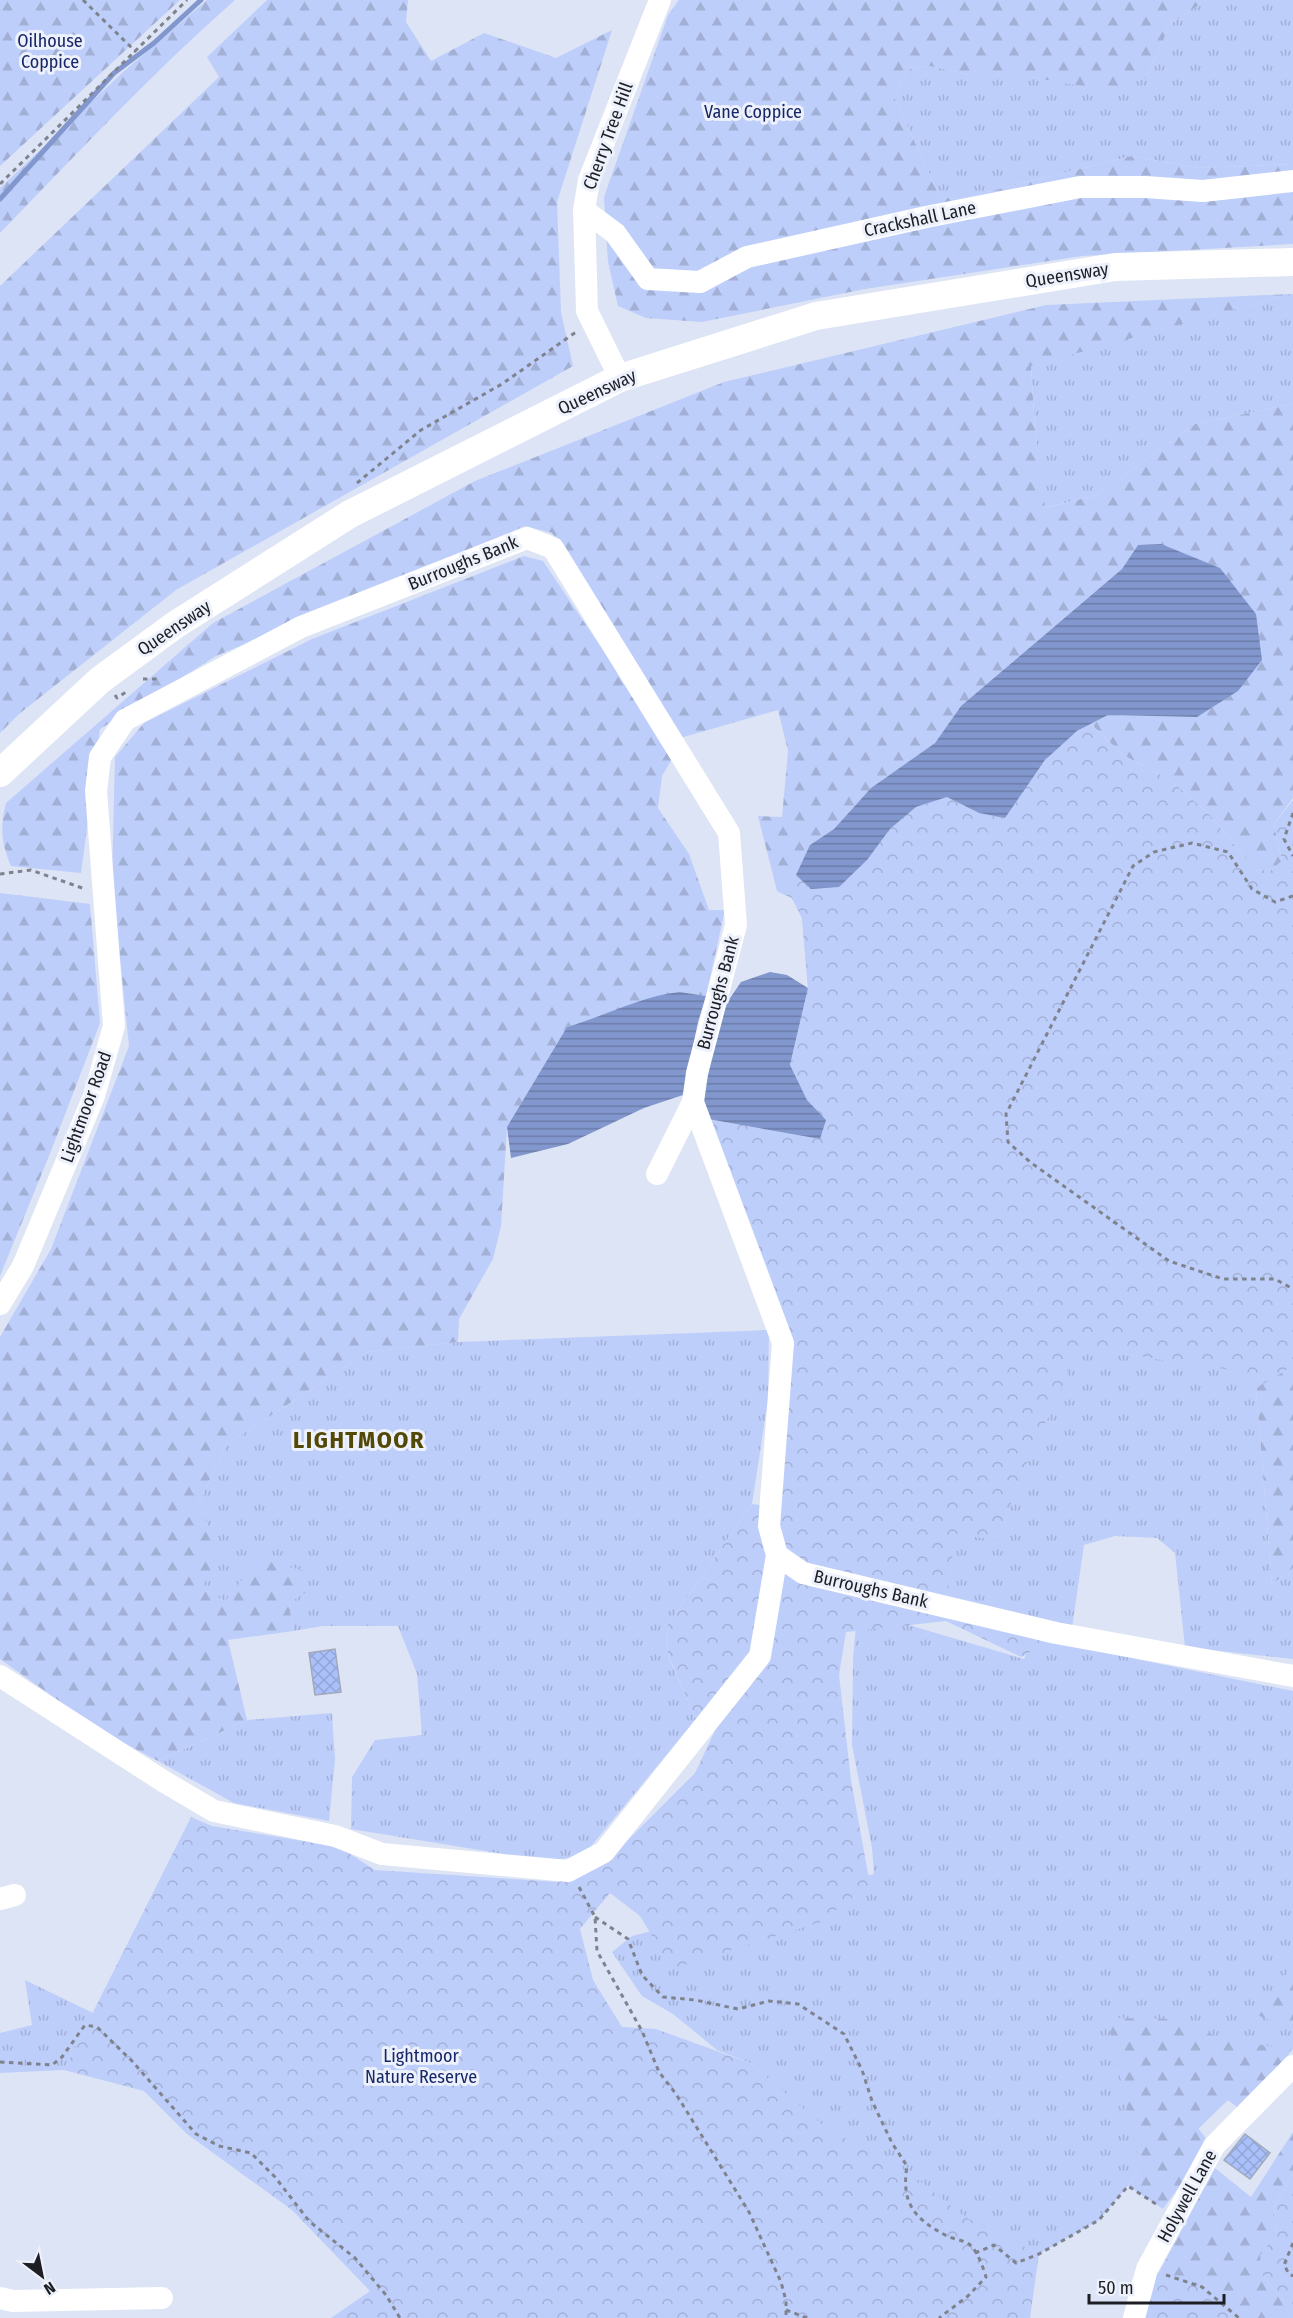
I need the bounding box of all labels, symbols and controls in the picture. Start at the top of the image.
park label: Oilhouse Coppice [17,30,83,73]
street label: Cherry Tree Hill [578,79,638,193]
park label: Vane Coppice [704,101,802,123]
street label: Crackshall Lane [862,196,978,242]
street label: Queensway [1024,258,1110,292]
street label: Queensway [554,364,640,420]
street label: Burroughs Bank [405,531,522,595]
street label: Queensway [133,595,215,661]
street label: Burroughs Bank [692,933,744,1052]
street label: Lightmoor Road [56,1048,116,1166]
district label: LIGHTMOOR [293,1426,425,1454]
street label: Burroughs Bank [812,1565,931,1613]
park label: Lightmoor Nature Reserve [365,2045,477,2088]
street label: Holywell Lane [1153,2146,1222,2246]
north arrow [12,2246,72,2306]
scale bar [1089,2267,1224,2305]
text: 50 m [1098,2277,1134,2299]
text: N [41,2278,59,2299]

